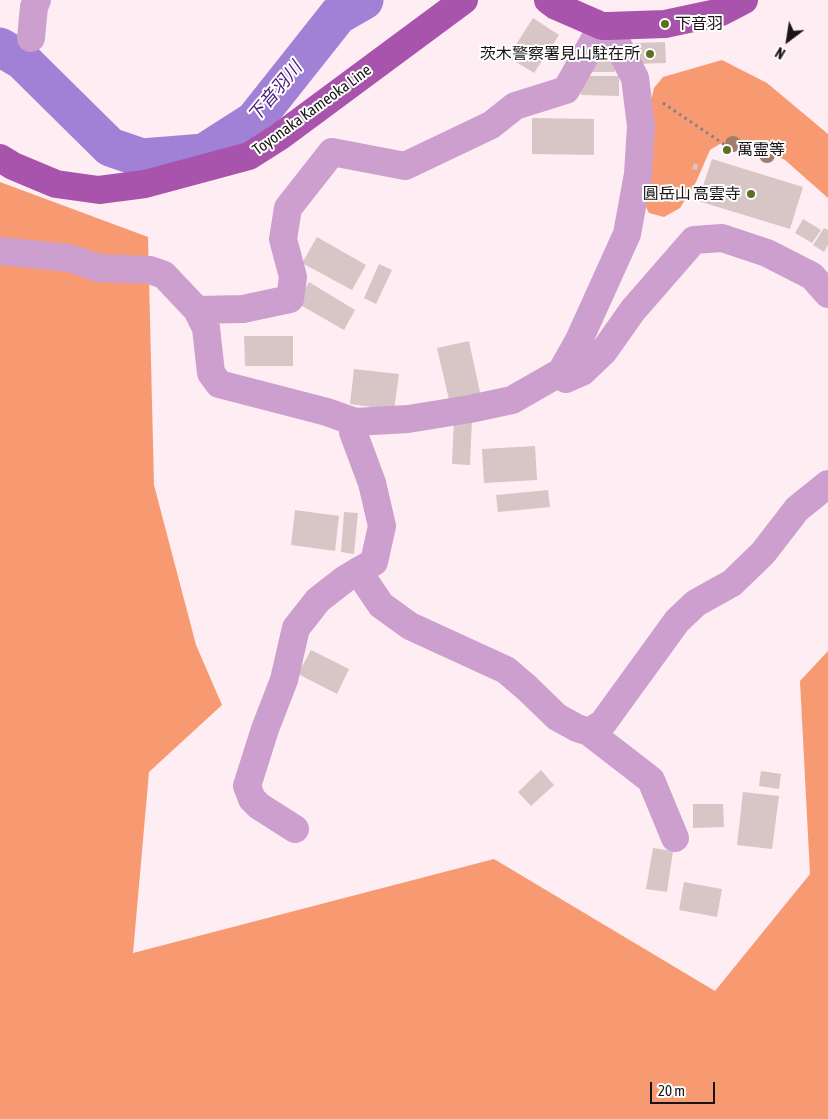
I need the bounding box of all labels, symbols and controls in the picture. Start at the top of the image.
place label: 下音羽 [675,14,723,34]
north arrow [763,15,813,65]
marker: 下音羽 [659,18,671,30]
place label: 茨木警察署見山駐在所 [480,44,640,64]
text: N [773,44,788,62]
marker: 茨木警察署見山駐在所 [644,48,656,60]
water label: 下音羽川 [244,57,306,127]
street label: Toyonaka Kameoka Line [249,61,375,159]
place label: 萬霊等 [737,140,785,160]
marker: 萬霊等 [721,144,733,156]
place label: 圓岳山 高雲寺 [643,184,741,204]
marker: 圓岳山 高雲寺 [745,188,757,200]
scale bar [653,1072,718,1104]
text: 20 m [658,1082,685,1099]

